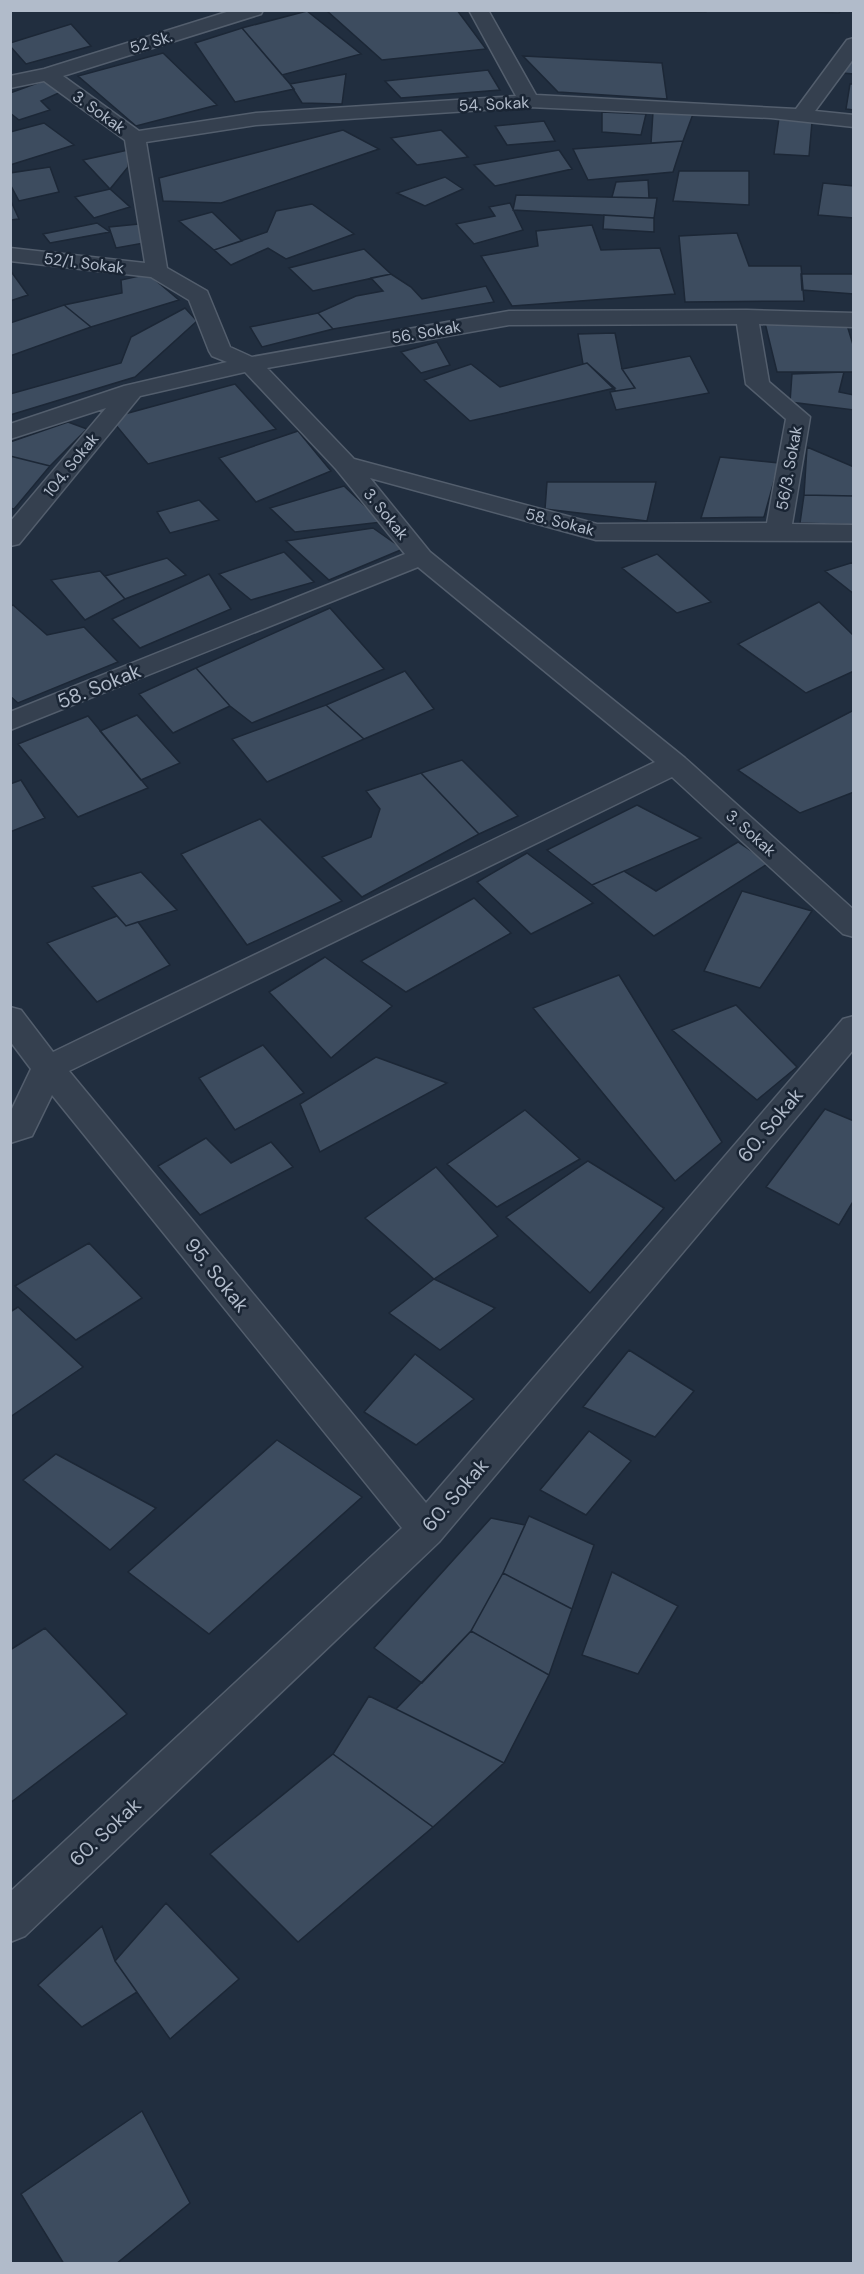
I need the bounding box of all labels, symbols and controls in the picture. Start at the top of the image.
street label: 52 Sk. [127,26,175,58]
street label: 3. Sokak [68,86,130,138]
street label: 54. Sokak [458,92,530,116]
street label: 52/1. Sokak [43,248,125,278]
street label: 56. Sokak [390,316,462,348]
street label: 56/3. Sokak [771,424,807,512]
street label: 104. Sokak [39,429,103,501]
street label: 3. Sokak [359,484,413,544]
street label: 58. Sokak [523,503,597,541]
street label: 58. Sokak [53,657,145,715]
street label: 3. Sokak [722,805,780,861]
street label: 60. Sokak [731,1083,809,1167]
street label: 95. Sokak [179,1232,255,1318]
street label: 60. Sokak [416,1453,494,1537]
street label: 60. Sokak [64,1792,146,1872]

